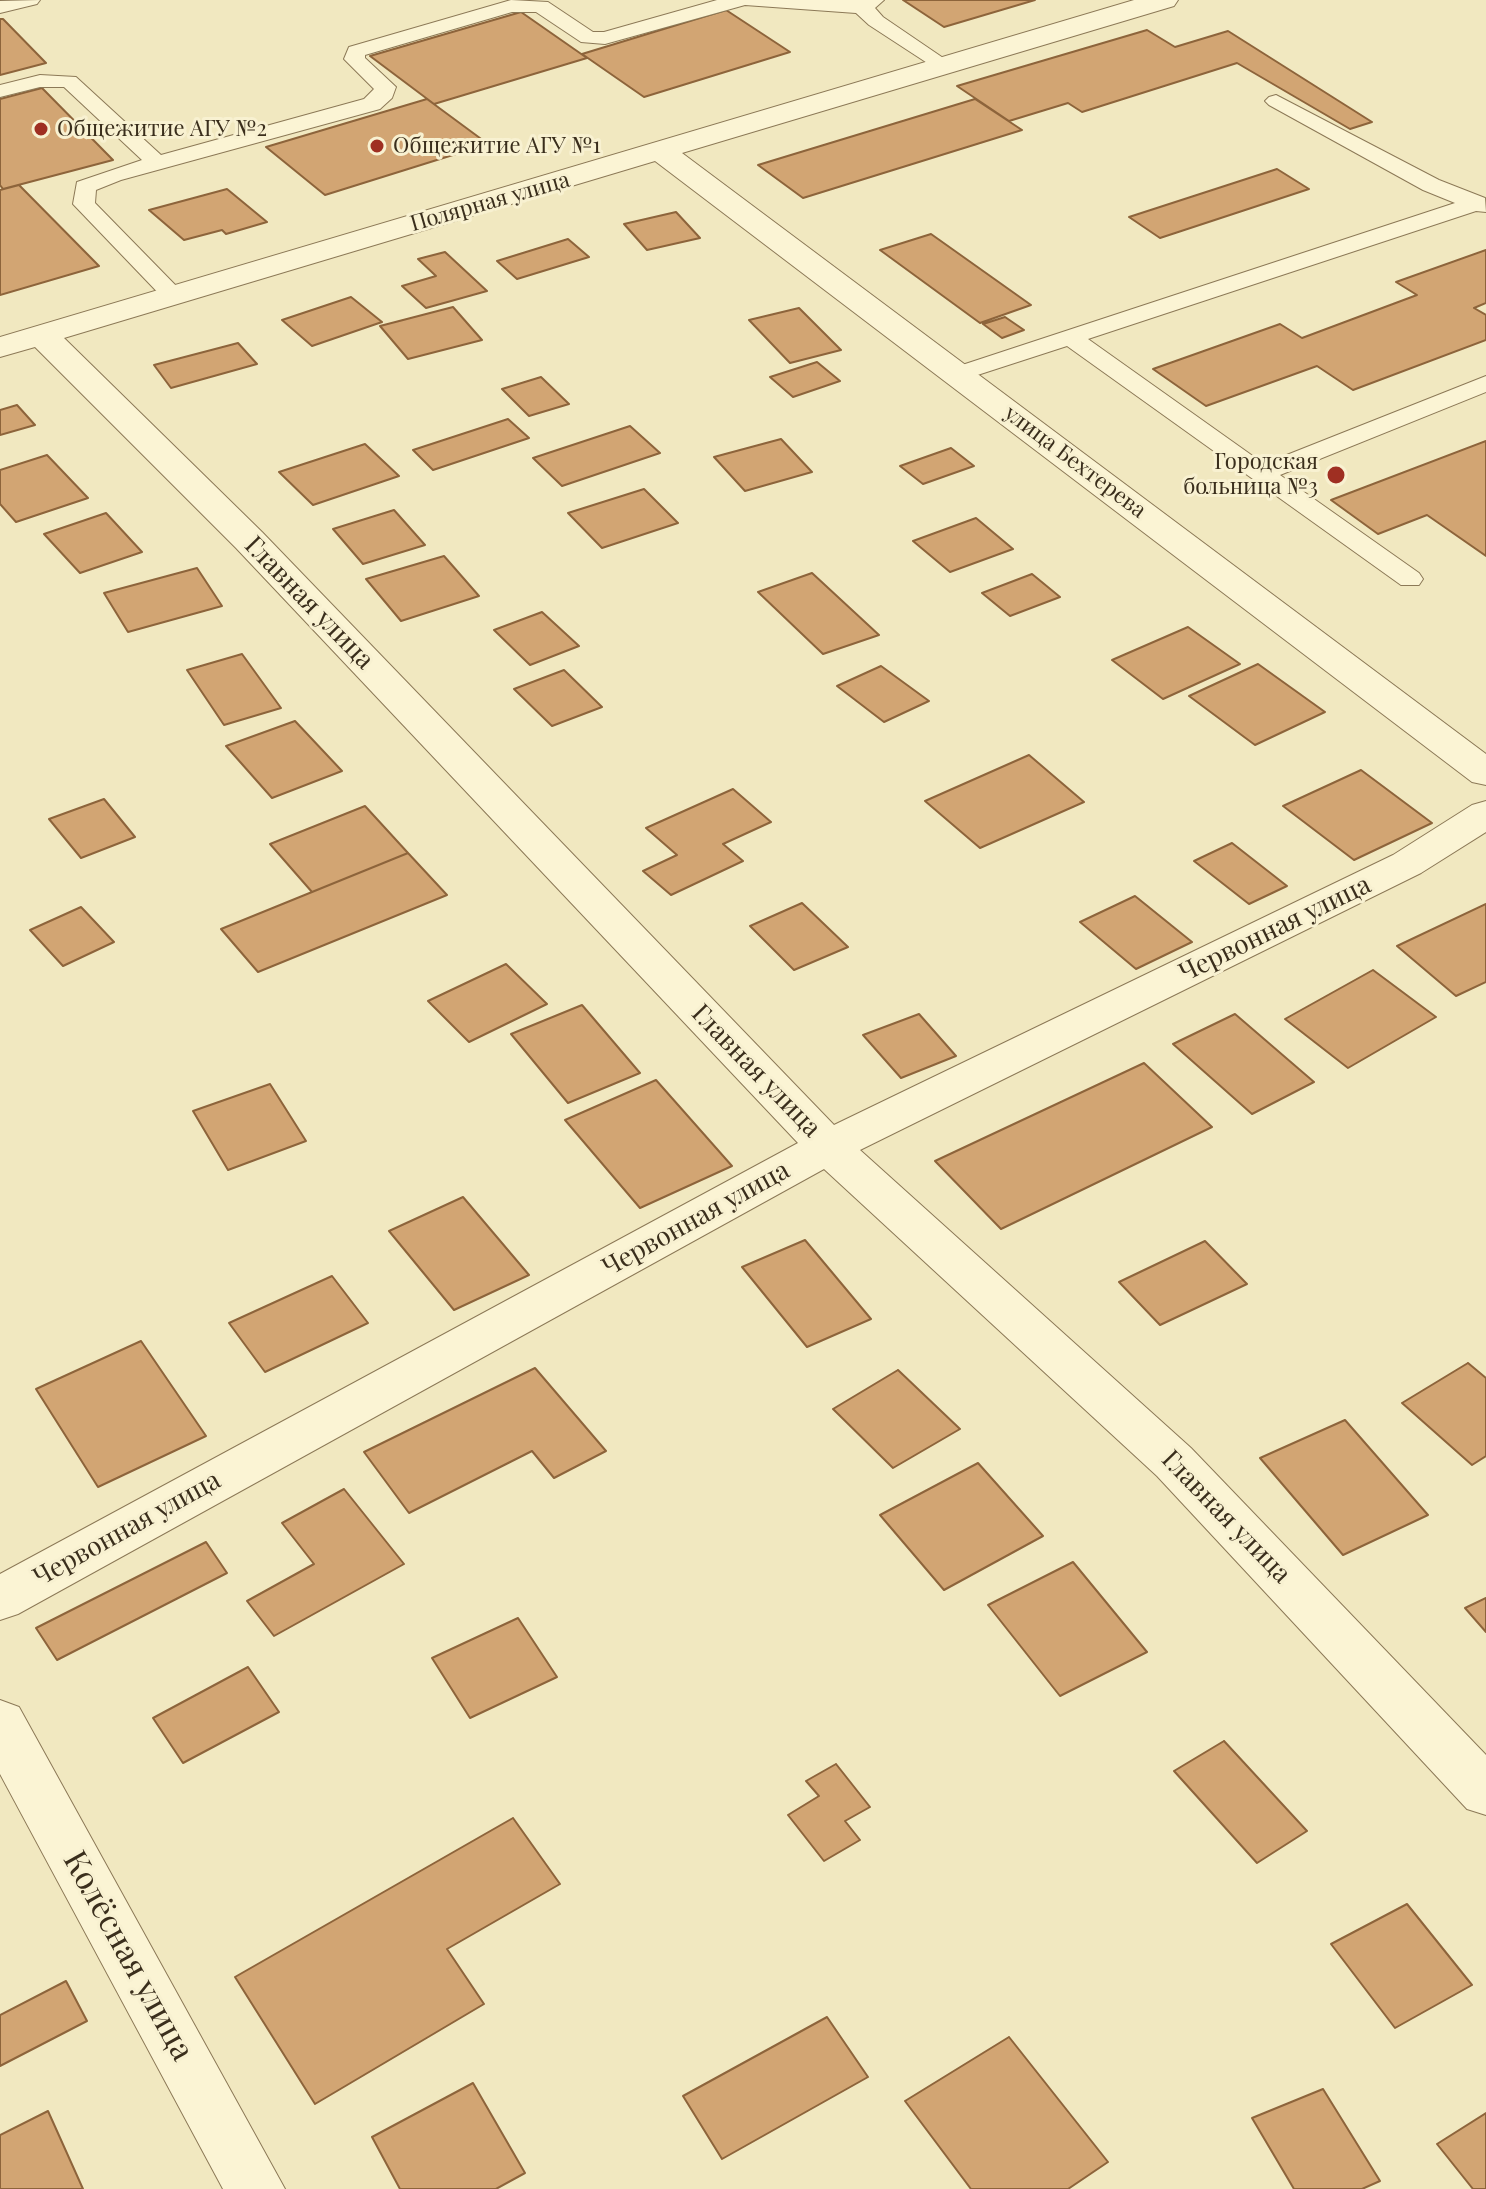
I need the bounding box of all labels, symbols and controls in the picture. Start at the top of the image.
place label: Общежитие АГУ №2 [57,116,267,142]
marker: Общежитие АГУ №2 [32,120,50,138]
place label: Общежитие АГУ №1 [393,133,601,159]
marker: Общежитие АГУ №1 [368,137,386,155]
street label: Полярная улица [407,167,573,237]
street label: улица Бехтерева [999,400,1151,524]
place label: Городская больница №3 [1183,449,1318,500]
marker: Городская больница №3 [1325,464,1347,486]
street label: Главная улица [238,530,380,676]
street label: Червонная улица [1174,869,1376,989]
street label: Главная улица [685,998,827,1144]
street label: Червонная улица [597,1155,795,1283]
street label: Главная улица [1155,1444,1297,1590]
street label: Червонная улица [28,1465,226,1593]
street label: Колёсная улица [55,1845,201,2067]

